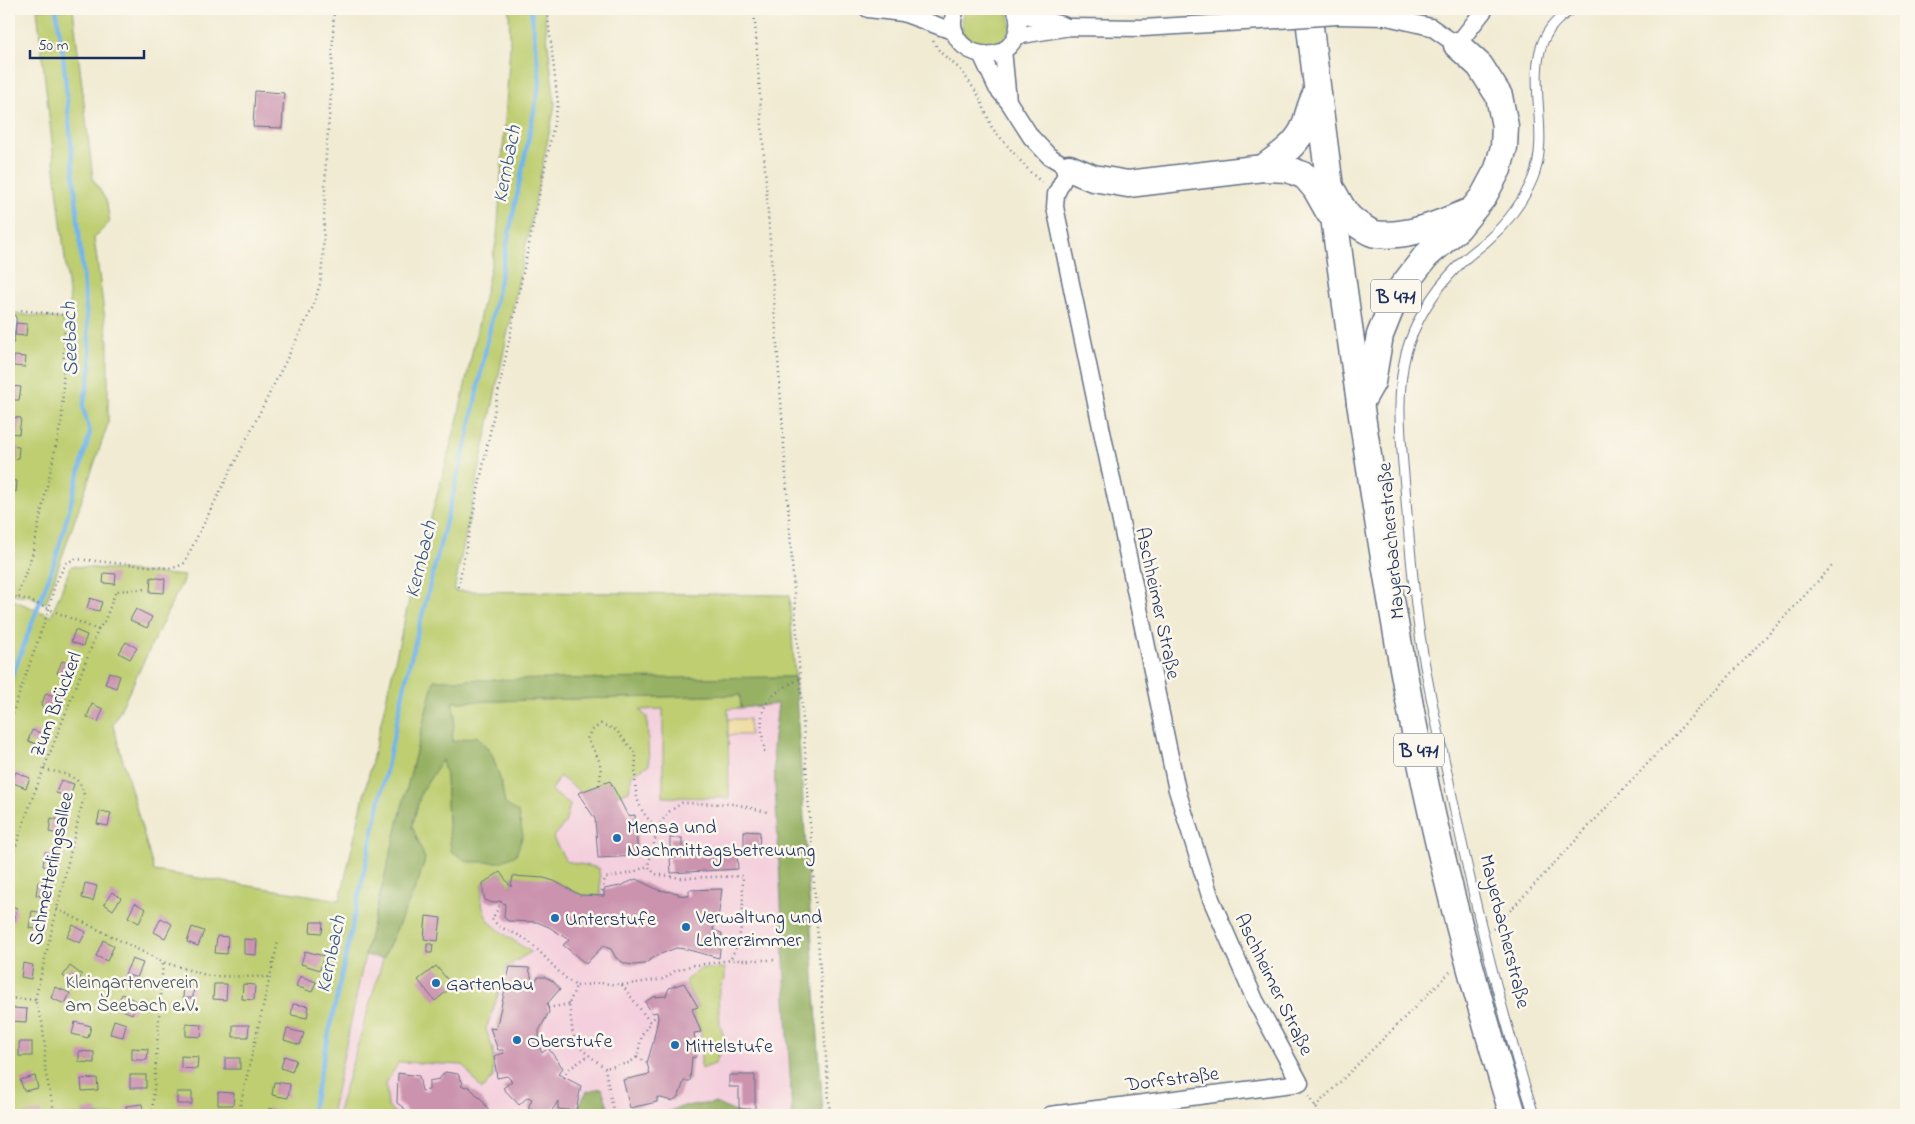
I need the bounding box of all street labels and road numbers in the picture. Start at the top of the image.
road number: B 471 [1371,280,1421,312]
street label: Mayerbacherstraße [1371,461,1414,620]
street label: Aschheimer Straße [1126,525,1187,682]
street label: Zum Brückerl [24,648,91,762]
road number: B 471 [1394,734,1444,766]
street label: Schmetterlingsallee [22,789,84,948]
street label: Mayerbacherstraße [1470,852,1537,1012]
street label: Aschheimer Straße [1226,909,1320,1061]
street label: Dorfstraße [1123,1060,1221,1101]

